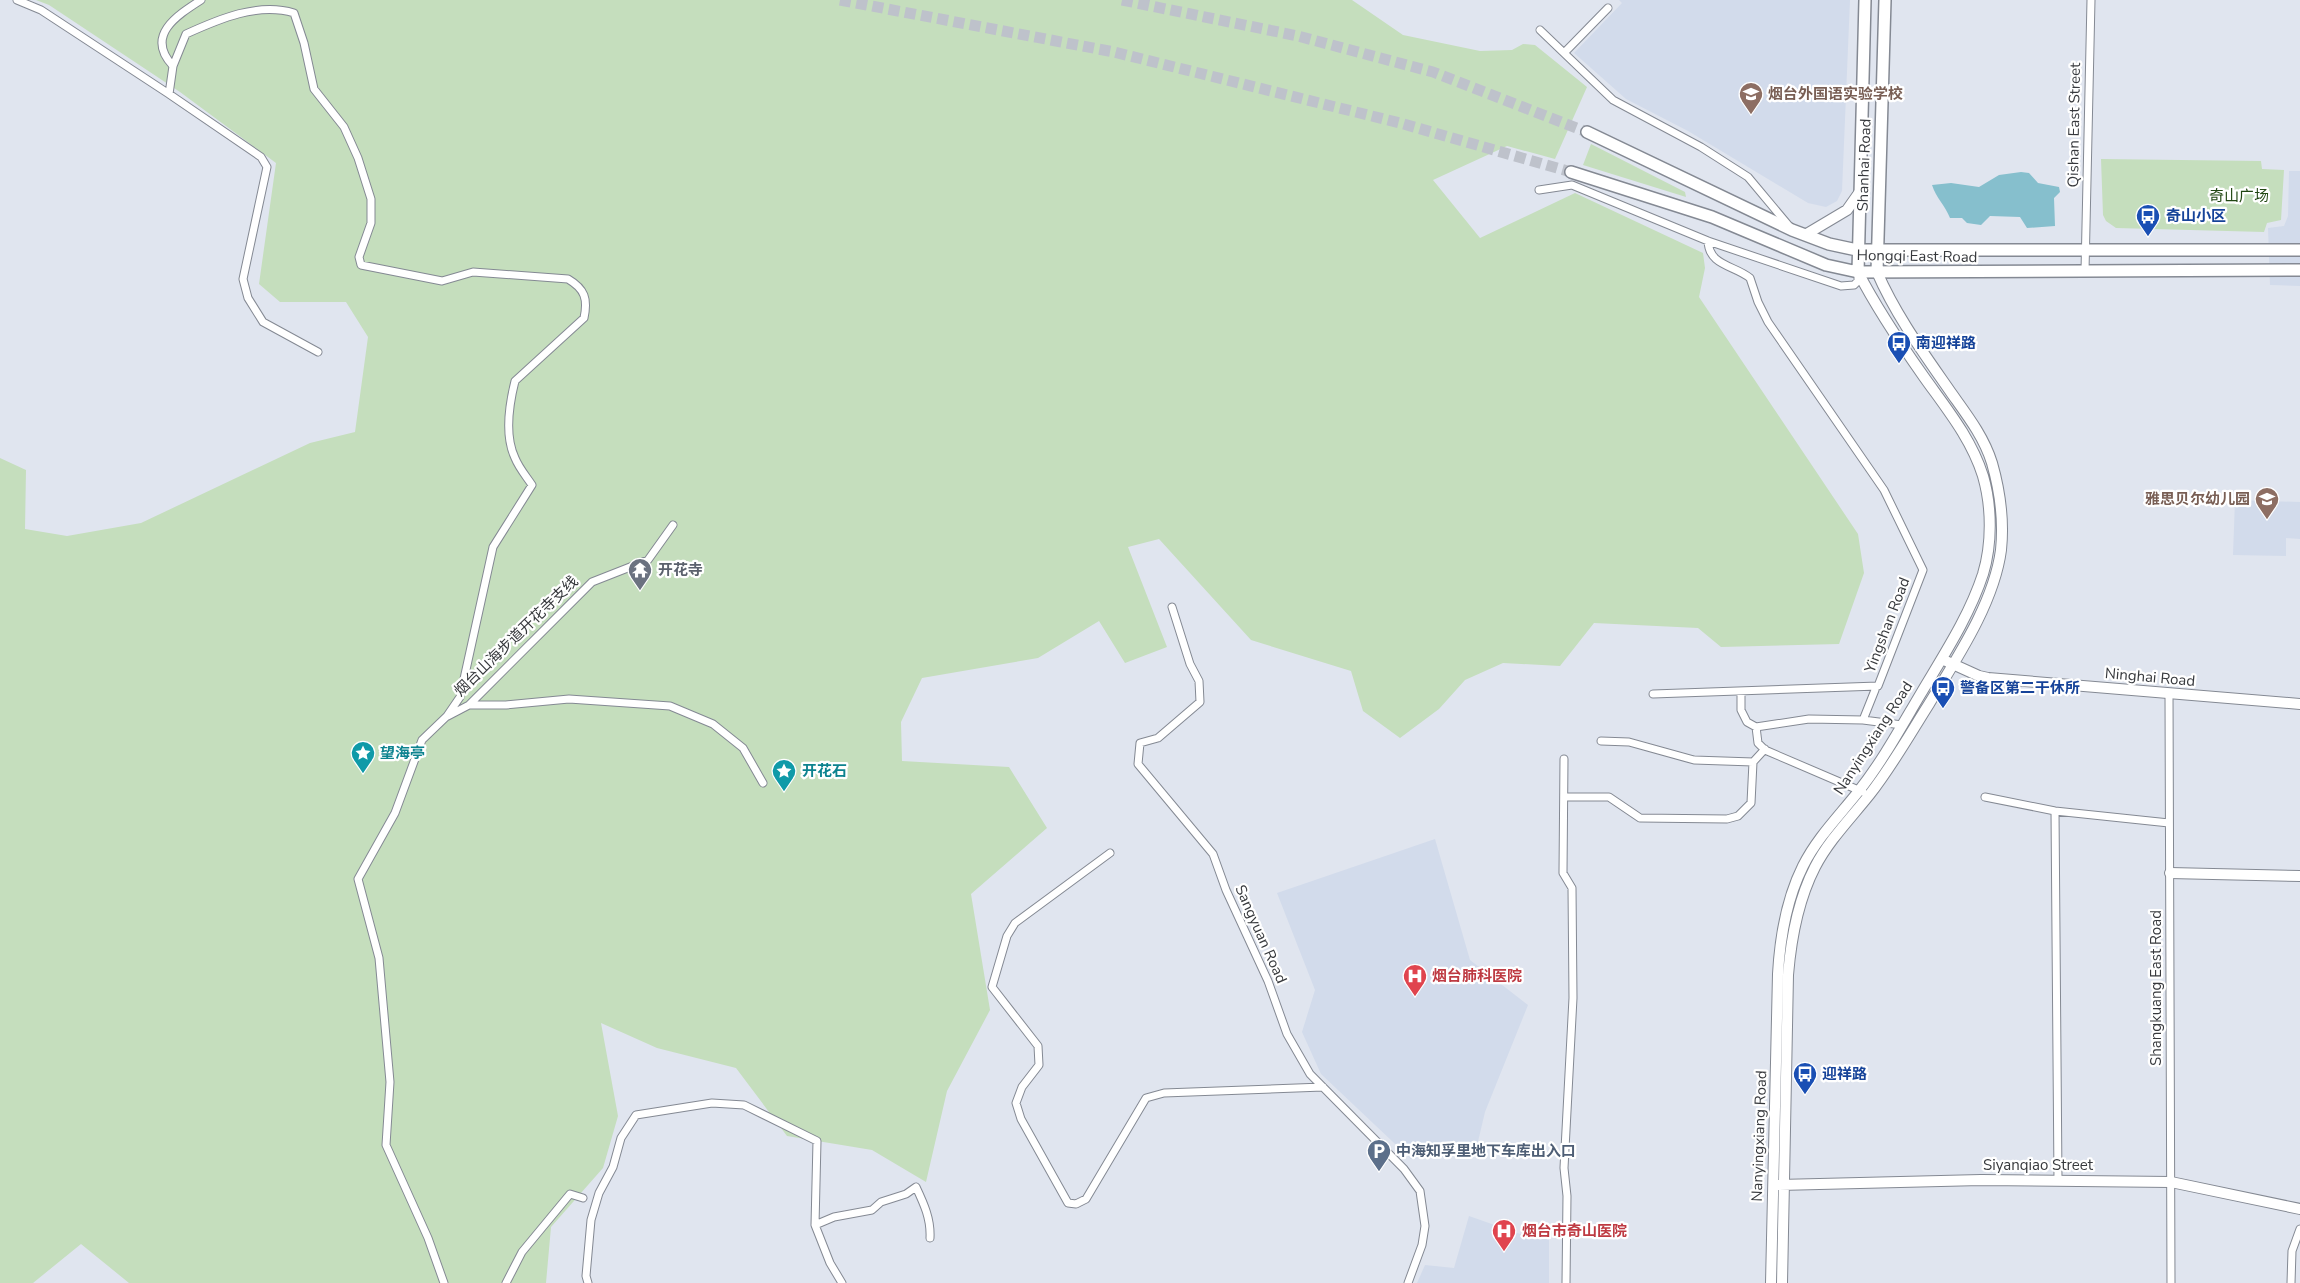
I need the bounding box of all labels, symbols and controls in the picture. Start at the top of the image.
street label: Qishan East Street [2063,62,2085,188]
school or university icon: 烟台外国语实验学校 [1738,81,1764,115]
place label: 烟台外国语实验学校 [1768,84,1903,104]
street label: Shanhai Road [1852,118,1876,212]
park label: 奇山广场 [2209,186,2269,206]
bus stop icon: 奇山小区 [2135,203,2161,237]
place label: 奇山小区 [2166,206,2226,226]
street label: Hongqi East Road [1856,245,1978,267]
bus stop icon: 南迎祥路 [1886,330,1912,364]
place label: 南迎祥路 [1916,333,1976,353]
school or university icon: 雅思贝尔幼儿园 [2254,486,2280,520]
place label: 雅思贝尔幼儿园 [2145,489,2250,509]
temple icon: 开花寺 [627,557,653,591]
place label: 开花寺 [658,560,703,580]
street label: 烟台山海步道开花寺支线 [450,571,582,701]
street label: Yingshan Road [1859,574,1914,677]
street label: Ninghai Road [2104,663,2196,691]
bus stop icon: 警备区第二干休所 [1930,675,1956,709]
street label: Nanyingxiang Road [1829,677,1917,799]
place label: 警备区第二干休所 [1960,678,2080,698]
place icon: 望海亭 [350,740,376,774]
place label: 望海亭 [380,743,425,763]
place icon: 开花石 [771,758,797,792]
place label: 开花石 [802,761,847,781]
street label: Sangyuan Road [1230,882,1292,986]
street label: Shangkuang East Road [2146,910,2166,1066]
hospital icon: 烟台肺科医院 [1402,963,1428,997]
place label: 烟台肺科医院 [1432,966,1522,986]
bus stop icon: 迎祥路 [1792,1061,1818,1095]
place label: 迎祥路 [1822,1064,1867,1084]
street label: Nanyingxiang Road [1747,1070,1771,1202]
parking icon: 中海知孚里地下车库出入口 [1366,1138,1392,1172]
place label: 中海知孚里地下车库出入口 [1396,1141,1576,1161]
street label: Siyanqiao Street [1983,1155,2094,1175]
hospital icon: 烟台市奇山医院 [1491,1218,1517,1252]
place label: 烟台市奇山医院 [1522,1221,1627,1241]

